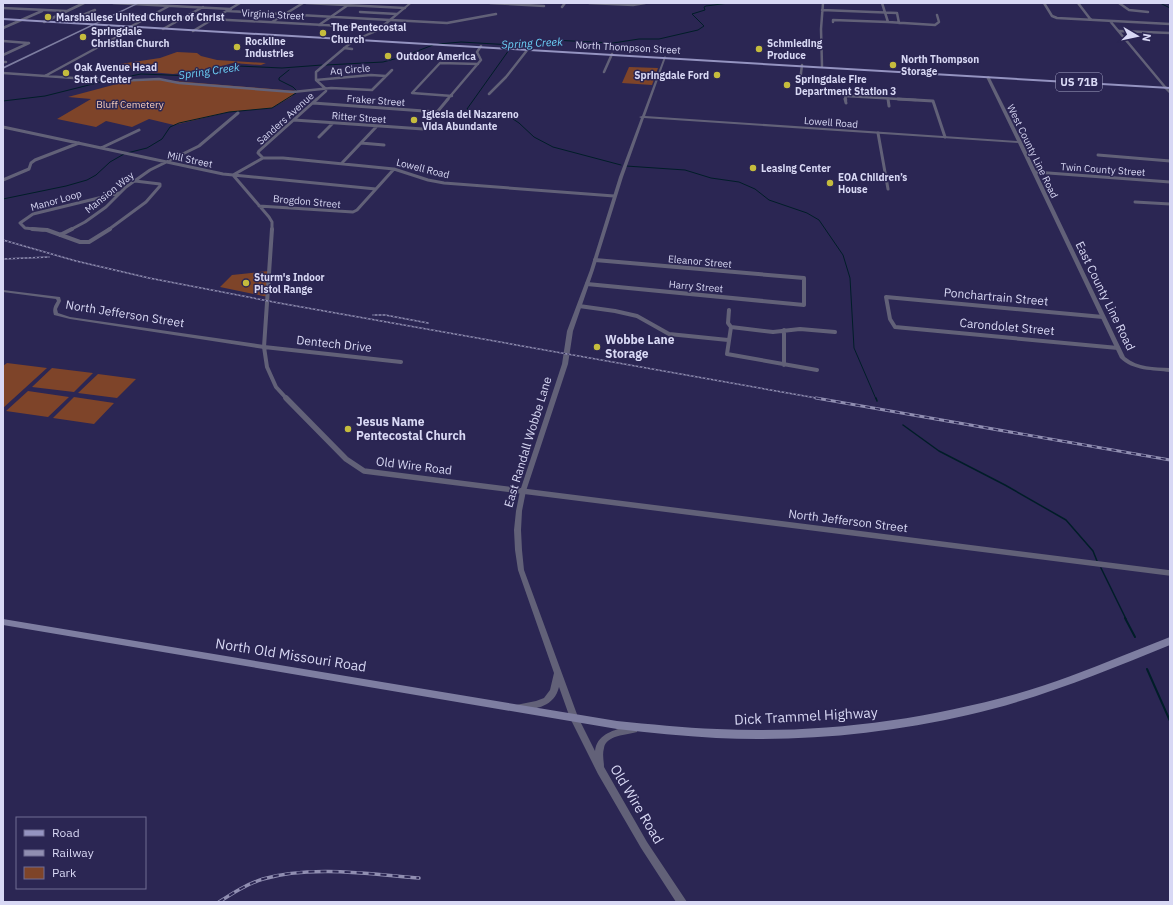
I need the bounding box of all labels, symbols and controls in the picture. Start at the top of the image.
street label: Virginia Street [241,6,305,23]
place label: Marshallese United Church of Christ [56,11,225,24]
marker: Marshallese United Church of Christ [43,12,53,22]
north arrow [1117,16,1157,56]
place label: The Pentecostal Church [331,21,406,46]
place label: Springdale Christian Church [91,25,170,50]
marker: The Pentecostal Church [318,28,328,38]
marker: Springdale Christian Church [78,32,88,42]
text: N [1139,33,1154,43]
water label: Spring Creek [501,34,563,52]
place label: Rockline Industries [245,35,294,60]
place label: Schmieding Produce [767,37,823,62]
street label: North Thompson Street [575,38,681,57]
marker: Rockline Industries [232,42,242,52]
marker: Schmieding Produce [754,44,764,54]
place label: Outdoor America [396,50,476,63]
marker: Outdoor America [383,51,393,61]
place label: North Thompson Storage [901,53,979,78]
water label: Spring Creek [178,60,241,82]
marker: North Thompson Storage [888,60,898,70]
place label: Oak Avenue Head Start Center [74,61,157,86]
street label: Aq Circle [329,61,371,78]
marker: Oak Avenue Head Start Center [61,68,71,78]
place label: Springdale Ford [634,69,709,82]
marker: Springdale Ford [712,70,722,80]
place label: Springdale Fire Department Station 3 [795,73,896,98]
road number: US 71B [1056,73,1102,91]
marker: Springdale Fire Department Station 3 [782,80,792,90]
street label: Sanders Avenue [254,89,317,147]
street label: Fraker Street [346,92,406,109]
park label: Bluff Cemetery [96,98,164,111]
street label: West County Line Road [1004,102,1061,200]
place label: Iglesia del Nazareno Vida Abundante [422,108,519,133]
street label: Ritter Street [331,109,387,126]
street label: Lowell Road [803,114,859,131]
marker: Iglesia del Nazareno Vida Abundante [409,115,419,125]
street label: Mill Street [166,148,214,171]
street label: Lowell Road [395,156,451,181]
street label: Twin County Street [1060,160,1146,179]
place label: Leasing Center [761,162,831,175]
marker: Leasing Center [748,163,758,173]
street label: Mansion Way [82,169,136,216]
place label: EOA Children’s House [838,171,907,196]
marker: EOA Children’s House [825,178,835,188]
street label: Manor Loop [29,187,83,214]
street label: Brogdon Street [273,192,342,211]
street label: East County Line Road [1072,239,1138,353]
street label: Eleanor Street [667,252,733,271]
place label: Sturm's Indoor Pistol Range [254,271,325,296]
marker: Sturm's Indoor Pistol Range [241,278,251,288]
street label: Harry Street [668,278,724,295]
street label: Ponchartrain Street [943,284,1049,309]
street label: North Jefferson Street [65,297,186,330]
street label: Carondolet Street [959,315,1055,338]
street label: Dentech Drive [296,332,373,355]
place label: Wobbe Lane Storage [605,332,675,361]
marker: Wobbe Lane Storage [592,342,602,352]
street label: East Randall Wobbe Lane [500,374,555,509]
place label: Jesus Name Pentecostal Church [356,414,466,443]
marker: Jesus Name Pentecostal Church [343,424,353,434]
street label: Old Wire Road [375,453,453,478]
street label: North Jefferson Street [788,506,909,535]
street label: North Old Missouri Road [214,634,368,676]
street label: Dick Trammel Highway [734,703,878,729]
street label: Old Wire Road [606,761,668,847]
legend [16,817,146,889]
text: Road [52,825,80,840]
text: Railway [52,845,94,860]
text: Park [52,865,77,880]

